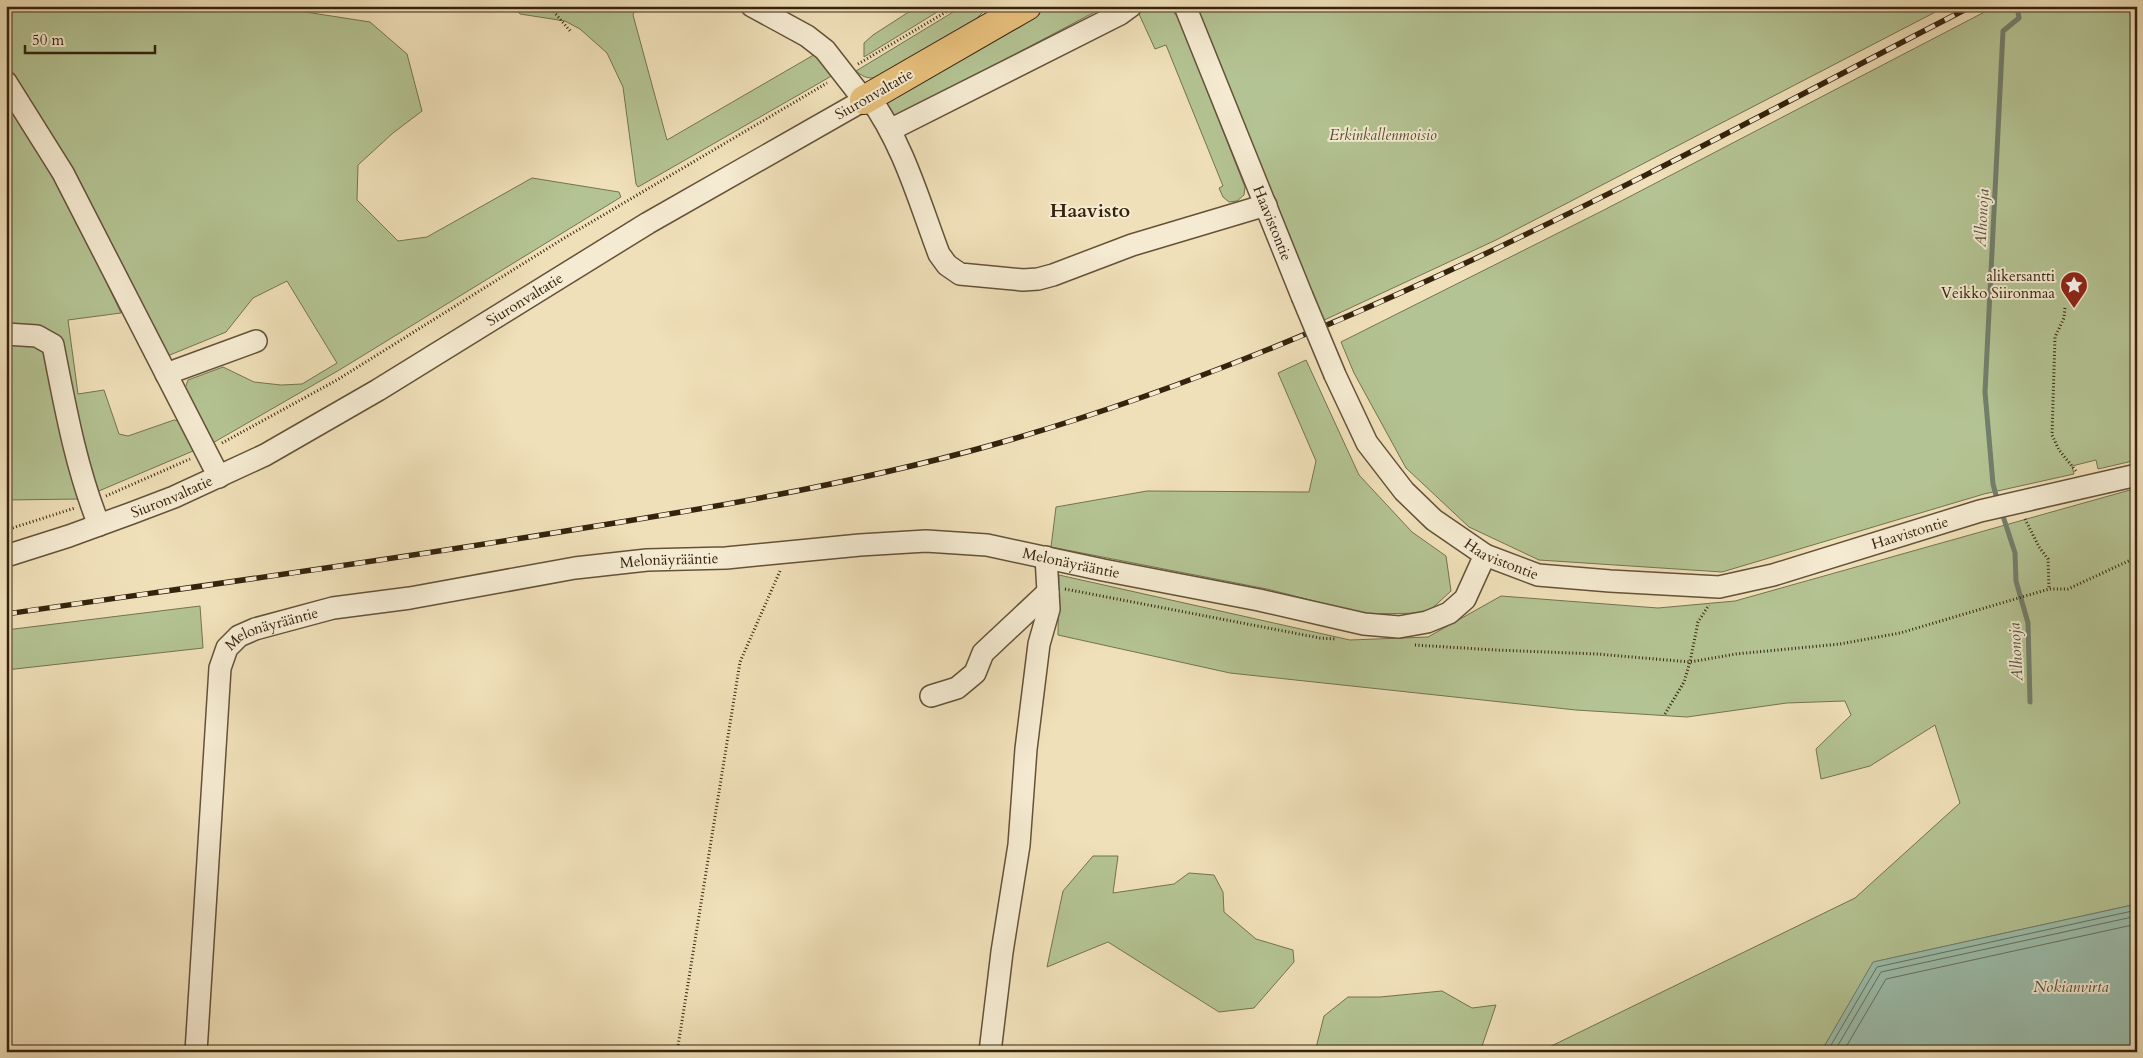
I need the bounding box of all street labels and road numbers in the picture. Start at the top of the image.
street label: Siuronvaltatie [831,64,917,124]
street label: Haavistontie [1248,182,1297,264]
street label: Siuronvaltatie [482,268,567,331]
street label: Siuronvaltatie [128,470,216,523]
street label: Haavistontie [1869,511,1951,554]
street label: Haavistontie [1460,534,1541,584]
street label: Melonäyrääntie [1021,543,1122,583]
street label: Melonäyrääntie [619,548,719,573]
street label: Melonäyrääntie [220,602,321,655]

